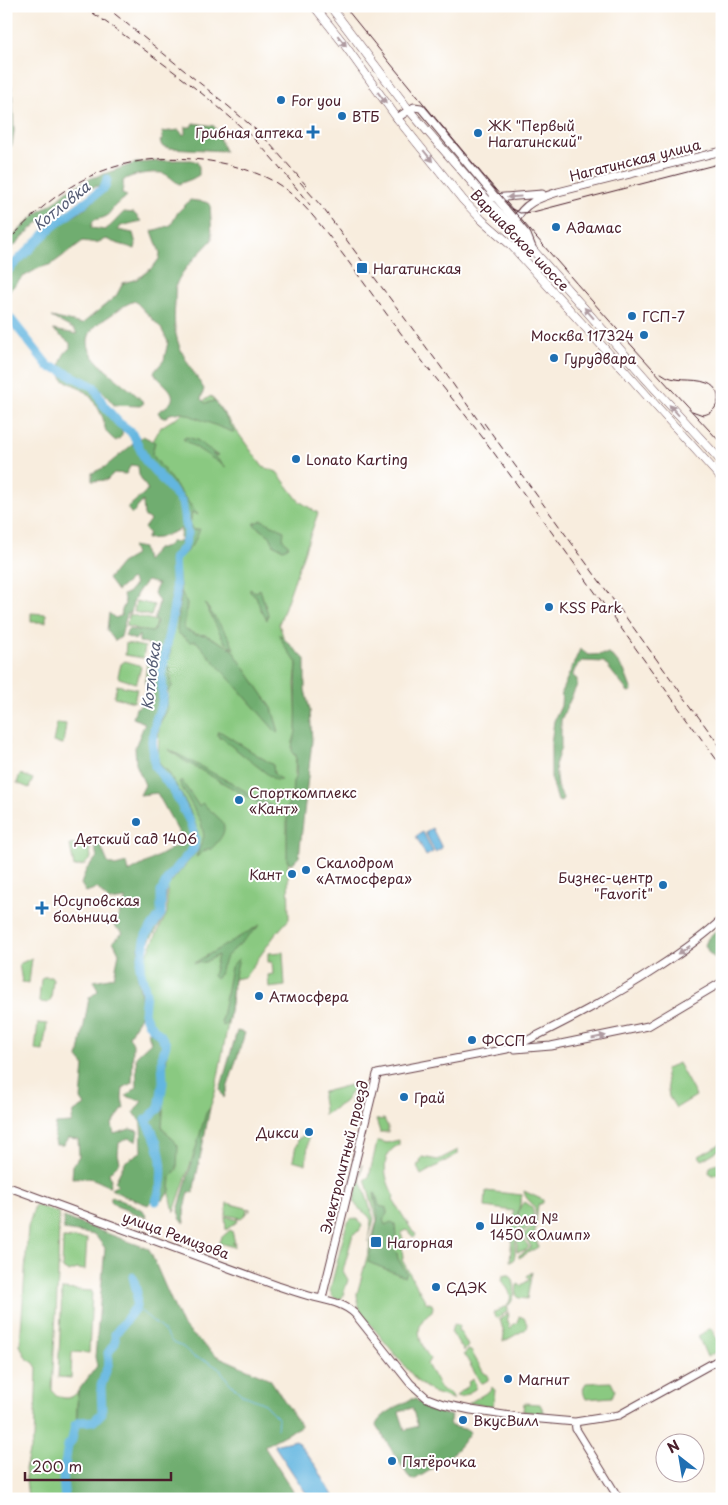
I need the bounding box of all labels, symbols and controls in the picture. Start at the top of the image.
one-way arrow [336,34,347,47]
place label: For you [291,90,341,111]
one-way arrow [377,91,387,105]
marker: For you [275,94,287,106]
place label: ВТБ [352,106,379,127]
marker: ВТБ [336,110,348,122]
place label: ЖК "Первый Нагатинский" [487,115,582,152]
place label: Грибная аптека [195,122,303,143]
marker: Грибная аптека [307,126,319,138]
marker: ЖК "Первый Нагатинский" [472,127,484,139]
street label: Нагатинская улица [567,133,703,186]
one-way arrow [422,149,433,162]
water label: Котловка [28,174,95,235]
street label: Варшавское шоссе [466,184,574,296]
one-way arrow [506,193,522,201]
place label: Адамас [566,217,621,238]
marker: Адамас [550,221,562,233]
place label: Нагатинская [373,258,462,279]
marker: Нагатинская [355,261,369,275]
place label: ГСП-7 [642,306,685,327]
one-way arrow [584,307,595,320]
marker: ГСП-7 [626,310,638,322]
place label: Москва 117324 [531,325,634,346]
marker: Москва 117324 [638,329,650,341]
place label: Гурудвара [564,348,637,369]
marker: Гурудвара [548,352,560,364]
one-way arrow [668,405,680,417]
place label: Lonato Karting [306,449,408,470]
marker: Lonato Karting [290,453,302,465]
place label: KSS Park [559,597,622,618]
marker: KSS Park [543,601,555,613]
water label: Котловка [134,640,166,711]
place label: Спорткомплекс «Кант» [249,782,357,819]
marker: Спорткомплекс «Кант» [233,794,245,806]
marker: Детский сад 1406 [130,816,142,828]
place label: Детский сад 1406 [74,828,197,849]
place label: Скалодром «Атмосфера» [316,852,412,889]
place label: Кант [249,864,282,885]
marker: Скалодром «Атмосфера» [300,864,312,876]
place label: Бизнес-центр "Favorit" [558,867,653,904]
marker: Кант [286,868,298,880]
marker: Бизнес-центр "Favorit" [657,879,669,891]
place label: Юсуповская больница [53,890,140,927]
marker: Юсуповская больница [35,901,49,915]
one-way arrow [678,945,691,955]
place label: Атмосфера [269,986,349,1007]
marker: Атмосфера [253,990,265,1002]
place label: ФССП [482,1030,526,1051]
one-way arrow [591,1032,607,1040]
marker: ФССП [466,1034,478,1046]
street label: Электролитный проезд [315,1078,373,1236]
place label: Грай [414,1087,445,1108]
marker: Грай [398,1091,410,1103]
place label: Дикси [255,1122,299,1143]
marker: Дикси [303,1126,315,1138]
street label: улица Ремизова [120,1206,233,1264]
place label: Школа № 1450 «Олимп» [490,1208,590,1245]
marker: Школа № 1450 «Олимп» [474,1220,486,1232]
place label: Нагорная [387,1232,453,1253]
marker: Нагорная [369,1235,383,1249]
place label: СДЭК [446,1277,487,1298]
marker: СДЭК [430,1281,442,1293]
place label: Магнит [518,1369,570,1390]
marker: Магнит [502,1373,514,1385]
place label: ВкусВилл [473,1410,539,1431]
marker: ВкусВилл [457,1414,469,1426]
north arrow [656,1432,706,1482]
text: N [663,1435,683,1458]
scale bar [25,1450,171,1482]
place label: Пятёрочка [402,1451,476,1472]
text: 200 m [32,1454,82,1477]
marker: Пятёрочка [386,1455,398,1467]

